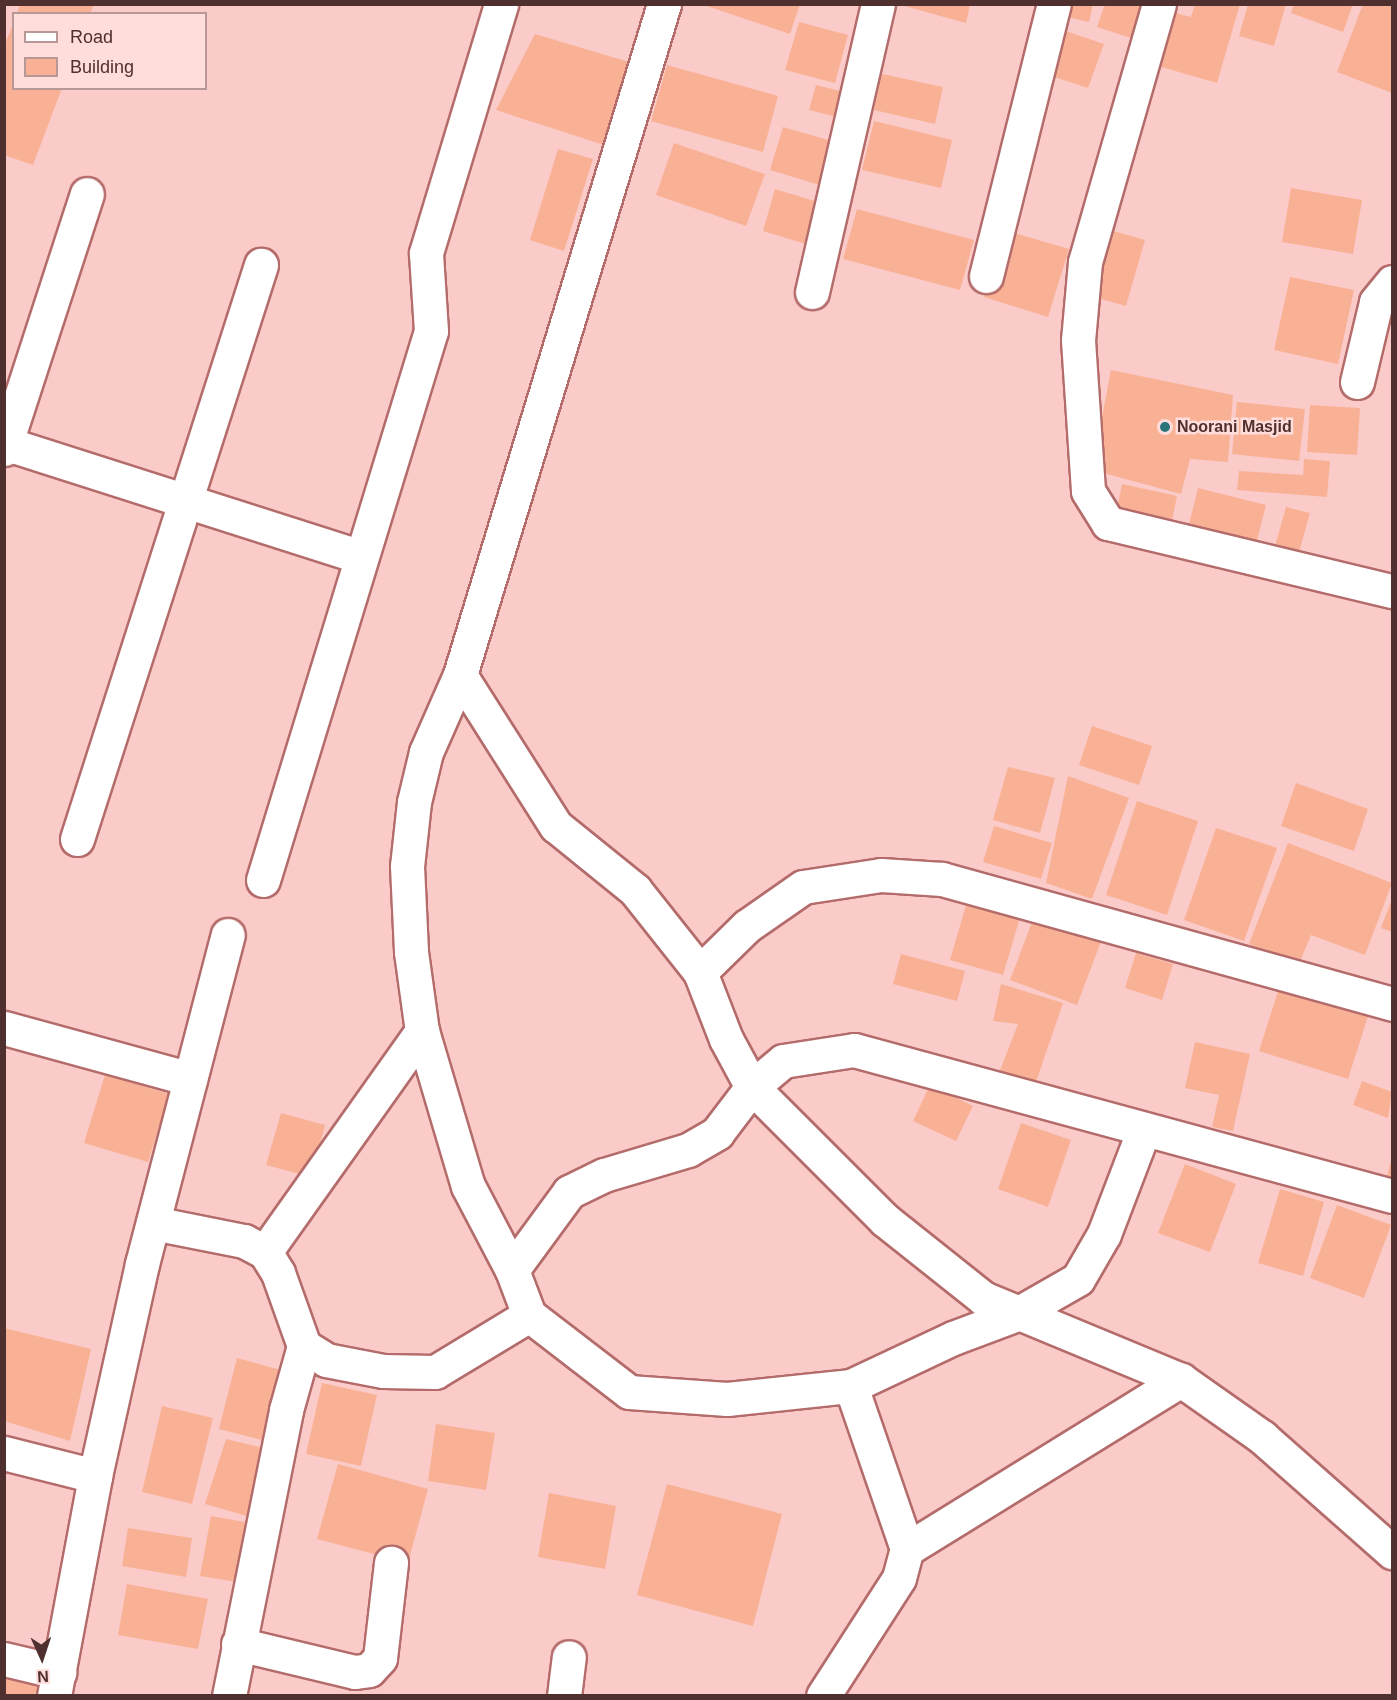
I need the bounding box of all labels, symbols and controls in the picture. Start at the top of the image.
legend [12,12,207,90]
text: Road [70,27,113,47]
text: Building [70,57,134,77]
place label: Noorani Masjid [1177,417,1292,437]
marker: Noorani Masjid [1158,420,1172,434]
north arrow [12,1628,72,1688]
text: N [37,1668,49,1685]

